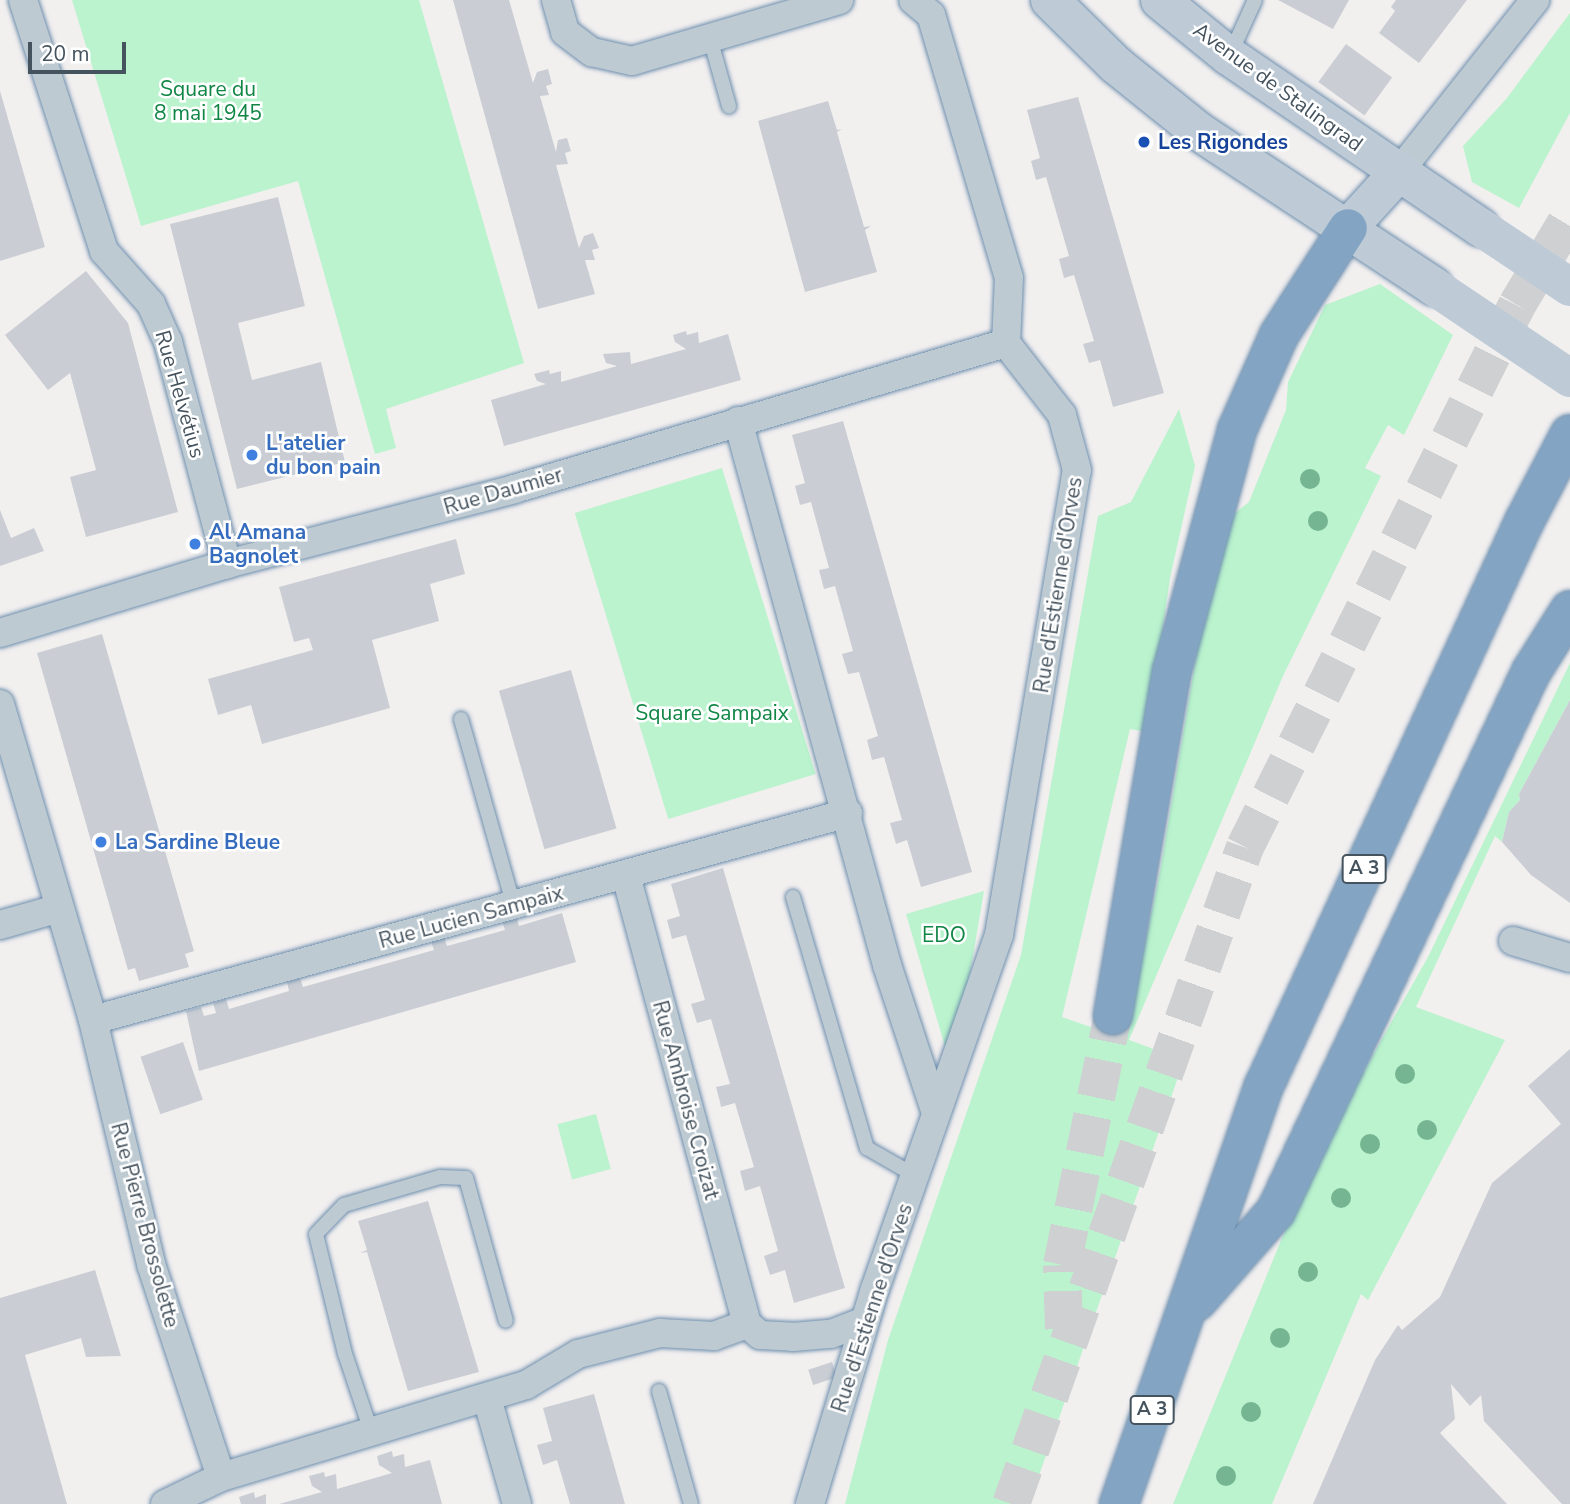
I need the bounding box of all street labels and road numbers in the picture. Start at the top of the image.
street label: Avenue de Stalingrad [1188,17,1368,157]
street label: Rue Helvétius [150,327,210,461]
street label: Rue Daumier [441,462,565,520]
street label: Rue d'Estienne d'Orves [1028,475,1088,695]
road number: A 3 [1341,854,1387,884]
street label: Rue Lucien Sampaix [376,880,566,954]
street label: Rue Ambroise Croizat [647,998,725,1202]
street label: Rue Pierre Brossolette [106,1120,184,1330]
street label: Rue d'Estienne d'Orves [826,1200,918,1416]
road number: A 3 [1129,1394,1175,1426]

